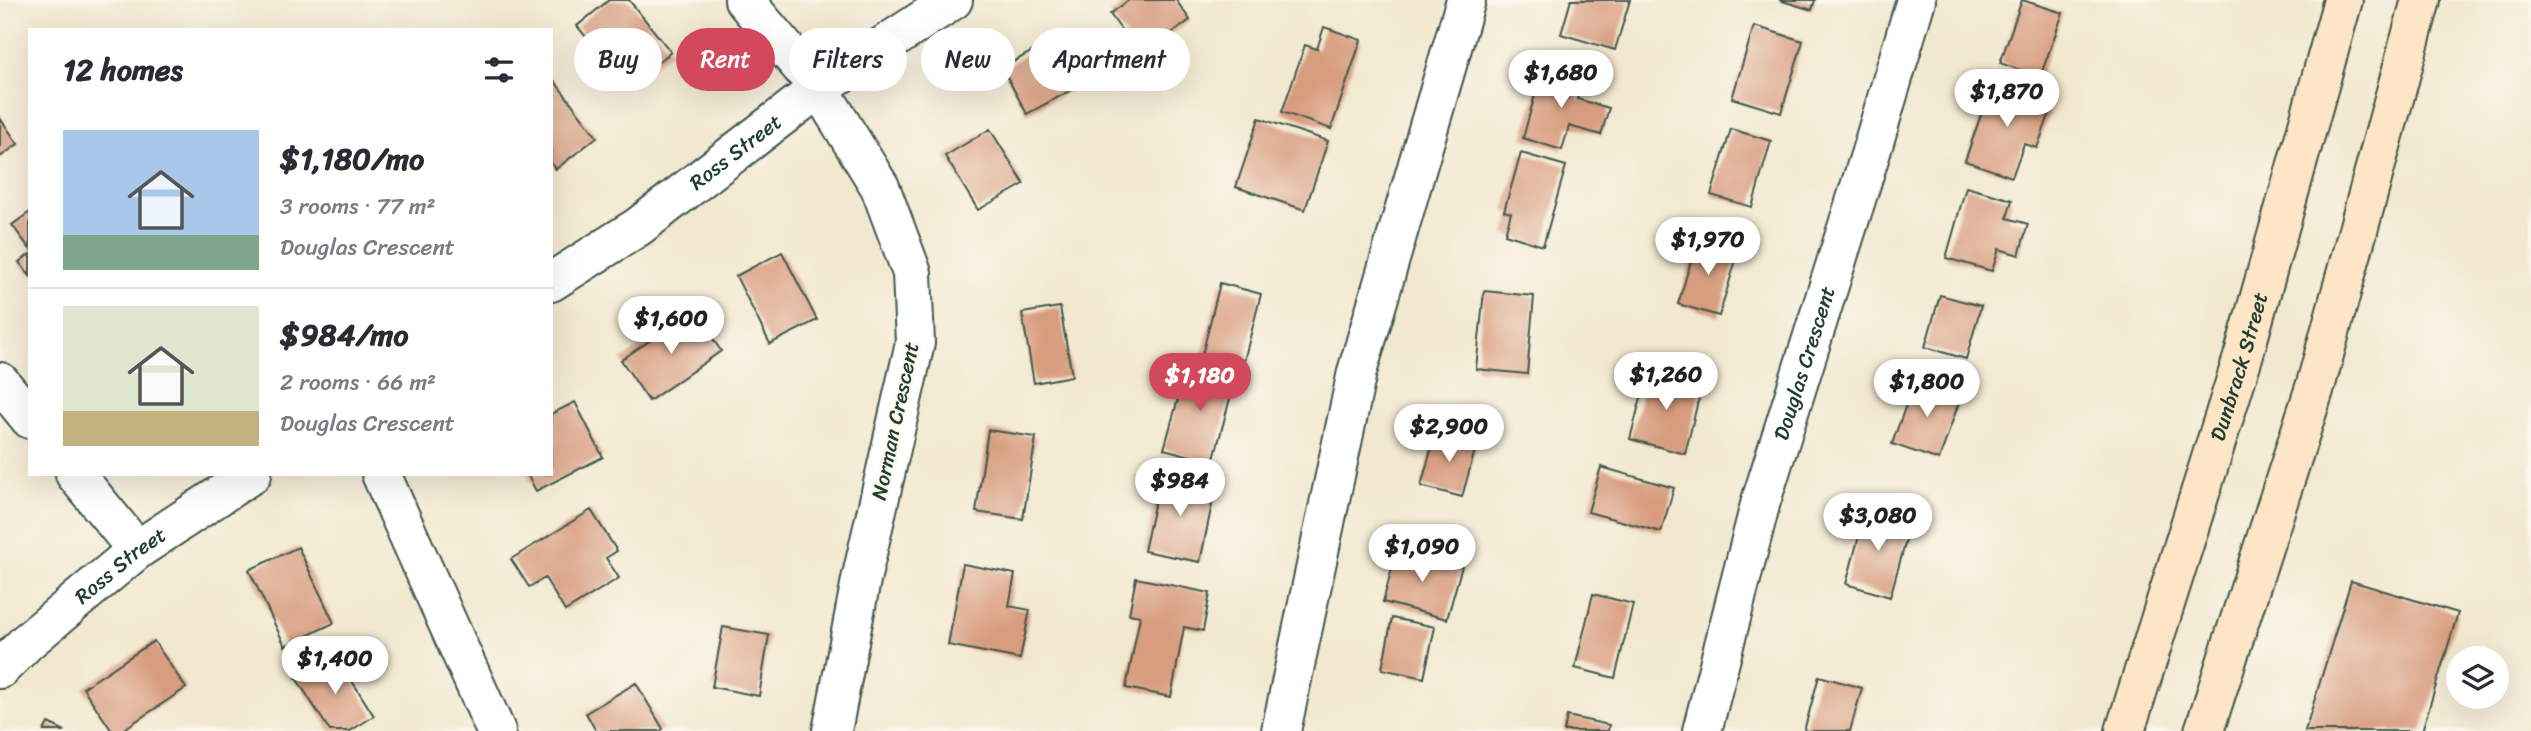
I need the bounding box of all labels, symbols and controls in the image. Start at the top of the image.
chip: Buy [574,28,662,91]
chip: Rent [676,28,775,91]
chip: Filters [789,28,907,91]
chip: New [921,28,1015,91]
chip: Apartment [1029,28,1190,91]
text: 12 homes [63,43,183,97]
pin: $1,680 [1504,50,1618,110]
icon: filters [480,51,518,89]
text: $1,680 [1524,52,1598,93]
pin: $1,870 [1950,69,2064,129]
text: $1,870 [1970,71,2044,112]
street label: Ross Street [681,104,791,200]
text: $1,180/mo [280,132,424,186]
icon: home [119,158,203,242]
text: 3 rooms · 77 m² [280,186,436,227]
pin: $1,970 [1651,218,1765,277]
text: $1,970 [1671,219,1745,260]
text: Douglas Crescent [280,227,455,268]
street label: Douglas Crescent [1762,281,1847,445]
street label: Dunbrack Street [2199,288,2279,446]
pin: $1,600 [614,296,728,356]
text: $1,600 [634,298,708,339]
text: $984/mo [280,308,409,362]
icon: home [119,334,203,418]
street label: Norman Crescent [860,338,930,504]
pin: $1,260 [1609,352,1723,412]
pin: $1,180 [1143,354,1257,413]
text: $1,260 [1630,354,1702,395]
text: $1,180 [1165,355,1235,396]
pin: $1,800 [1870,360,1984,419]
text: $1,800 [1890,361,1964,402]
text: 2 rooms · 66 m² [280,362,436,403]
text: Douglas Crescent [280,403,455,444]
pin: $2,900 [1392,405,1506,464]
text: $2,900 [1410,406,1488,447]
pin: $984 [1139,458,1221,518]
text: $984 [1151,460,1209,501]
pin: $3,080 [1821,494,1935,553]
text: $3,080 [1839,495,1917,536]
street label: Ross Street [66,516,174,614]
pin: $1,090 [1365,524,1479,584]
text: $1,090 [1385,526,1459,567]
pin: $1,400 [278,636,392,696]
text: $1,400 [298,638,372,679]
map controls [2446,646,2509,709]
button: layers [2446,646,2509,709]

